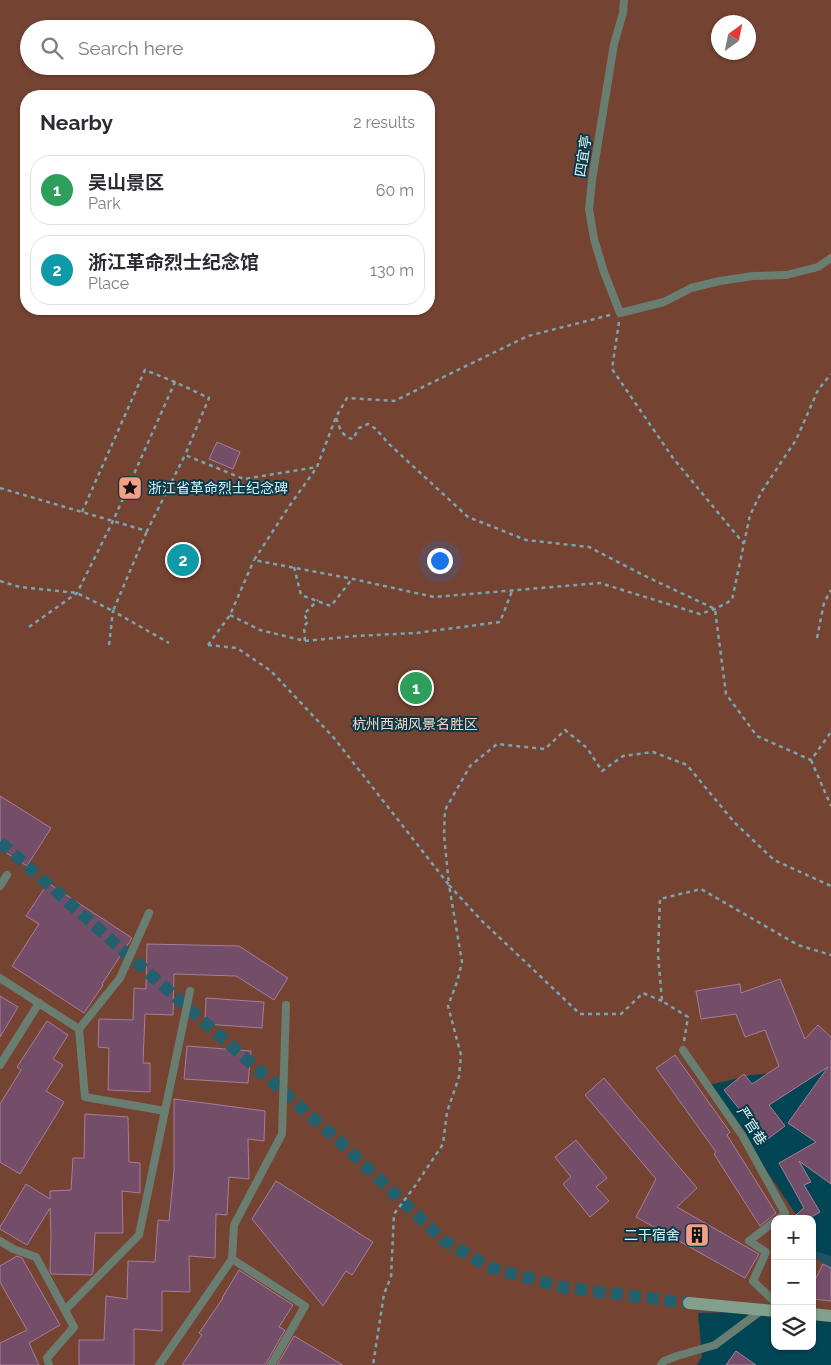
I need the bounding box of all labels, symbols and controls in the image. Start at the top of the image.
north arrow [711,15,756,60]
search box [20,20,435,75]
icon: search [38,34,66,62]
text: Search here [78,37,184,59]
text: Nearby [40,110,113,135]
text: 2 results [353,113,415,132]
street label: 四宜亭 [572,134,594,178]
text: 吴山景区 [88,171,164,193]
text: 1 [53,181,61,200]
text: 60 m [376,181,414,200]
text: Park [88,194,121,213]
text: 浙江革命烈士纪念馆 [88,251,259,273]
text: 2 [52,261,62,280]
text: 130 m [370,261,414,280]
text: Place [88,274,129,293]
place icon: 浙江省革命烈士纪念碑 [117,475,143,501]
place label: 浙江省革命烈士纪念碑 [148,480,288,496]
pin: 2 [167,541,199,579]
your location [427,548,453,574]
pin: 1 [400,669,432,707]
park label: 杭州西湖风景名胜区 [352,716,478,732]
street label: 严官巷 [734,1104,770,1148]
map controls [771,1215,816,1350]
button: + [771,1215,816,1260]
building icon: 二干宿舍 [684,1222,710,1248]
place label: 二干宿舍 [624,1227,680,1243]
button: − [771,1260,816,1305]
button: layers [771,1305,816,1350]

